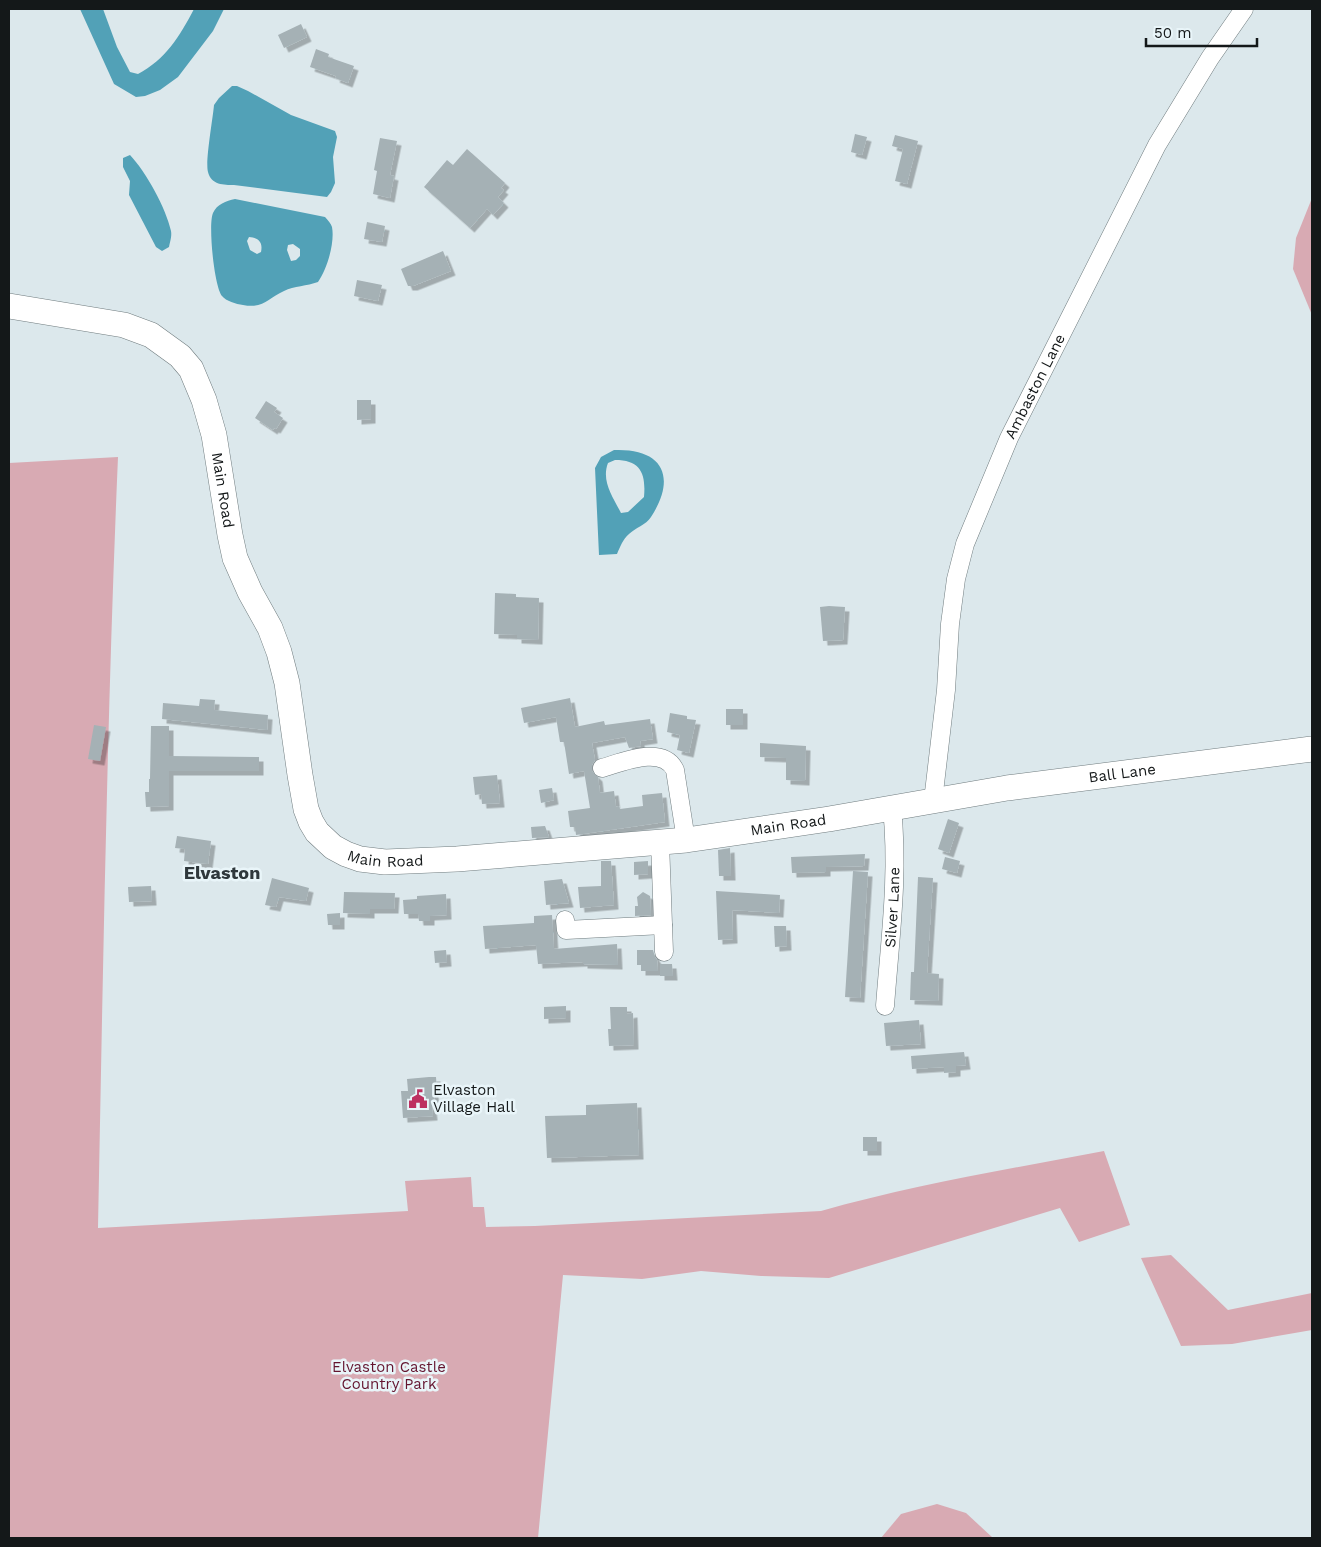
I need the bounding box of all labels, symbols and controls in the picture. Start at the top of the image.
scale bar [1146,15,1257,47]
text: 50 m [1154,24,1191,42]
street label: Ambaston Lane [1001,331,1069,442]
street label: Main Road [208,451,238,529]
street label: Ball Lane [1088,760,1157,786]
street label: Main Road [749,811,827,839]
street label: Main Road [345,846,424,871]
district label: Elvaston [184,862,260,883]
street label: Silver Lane [881,867,904,948]
place label: Elvaston Village Hall [433,1081,515,1116]
public building icon: Elvaston Village Hall [407,1088,429,1110]
park label: Elvaston Castle Country Park [332,1358,446,1393]

